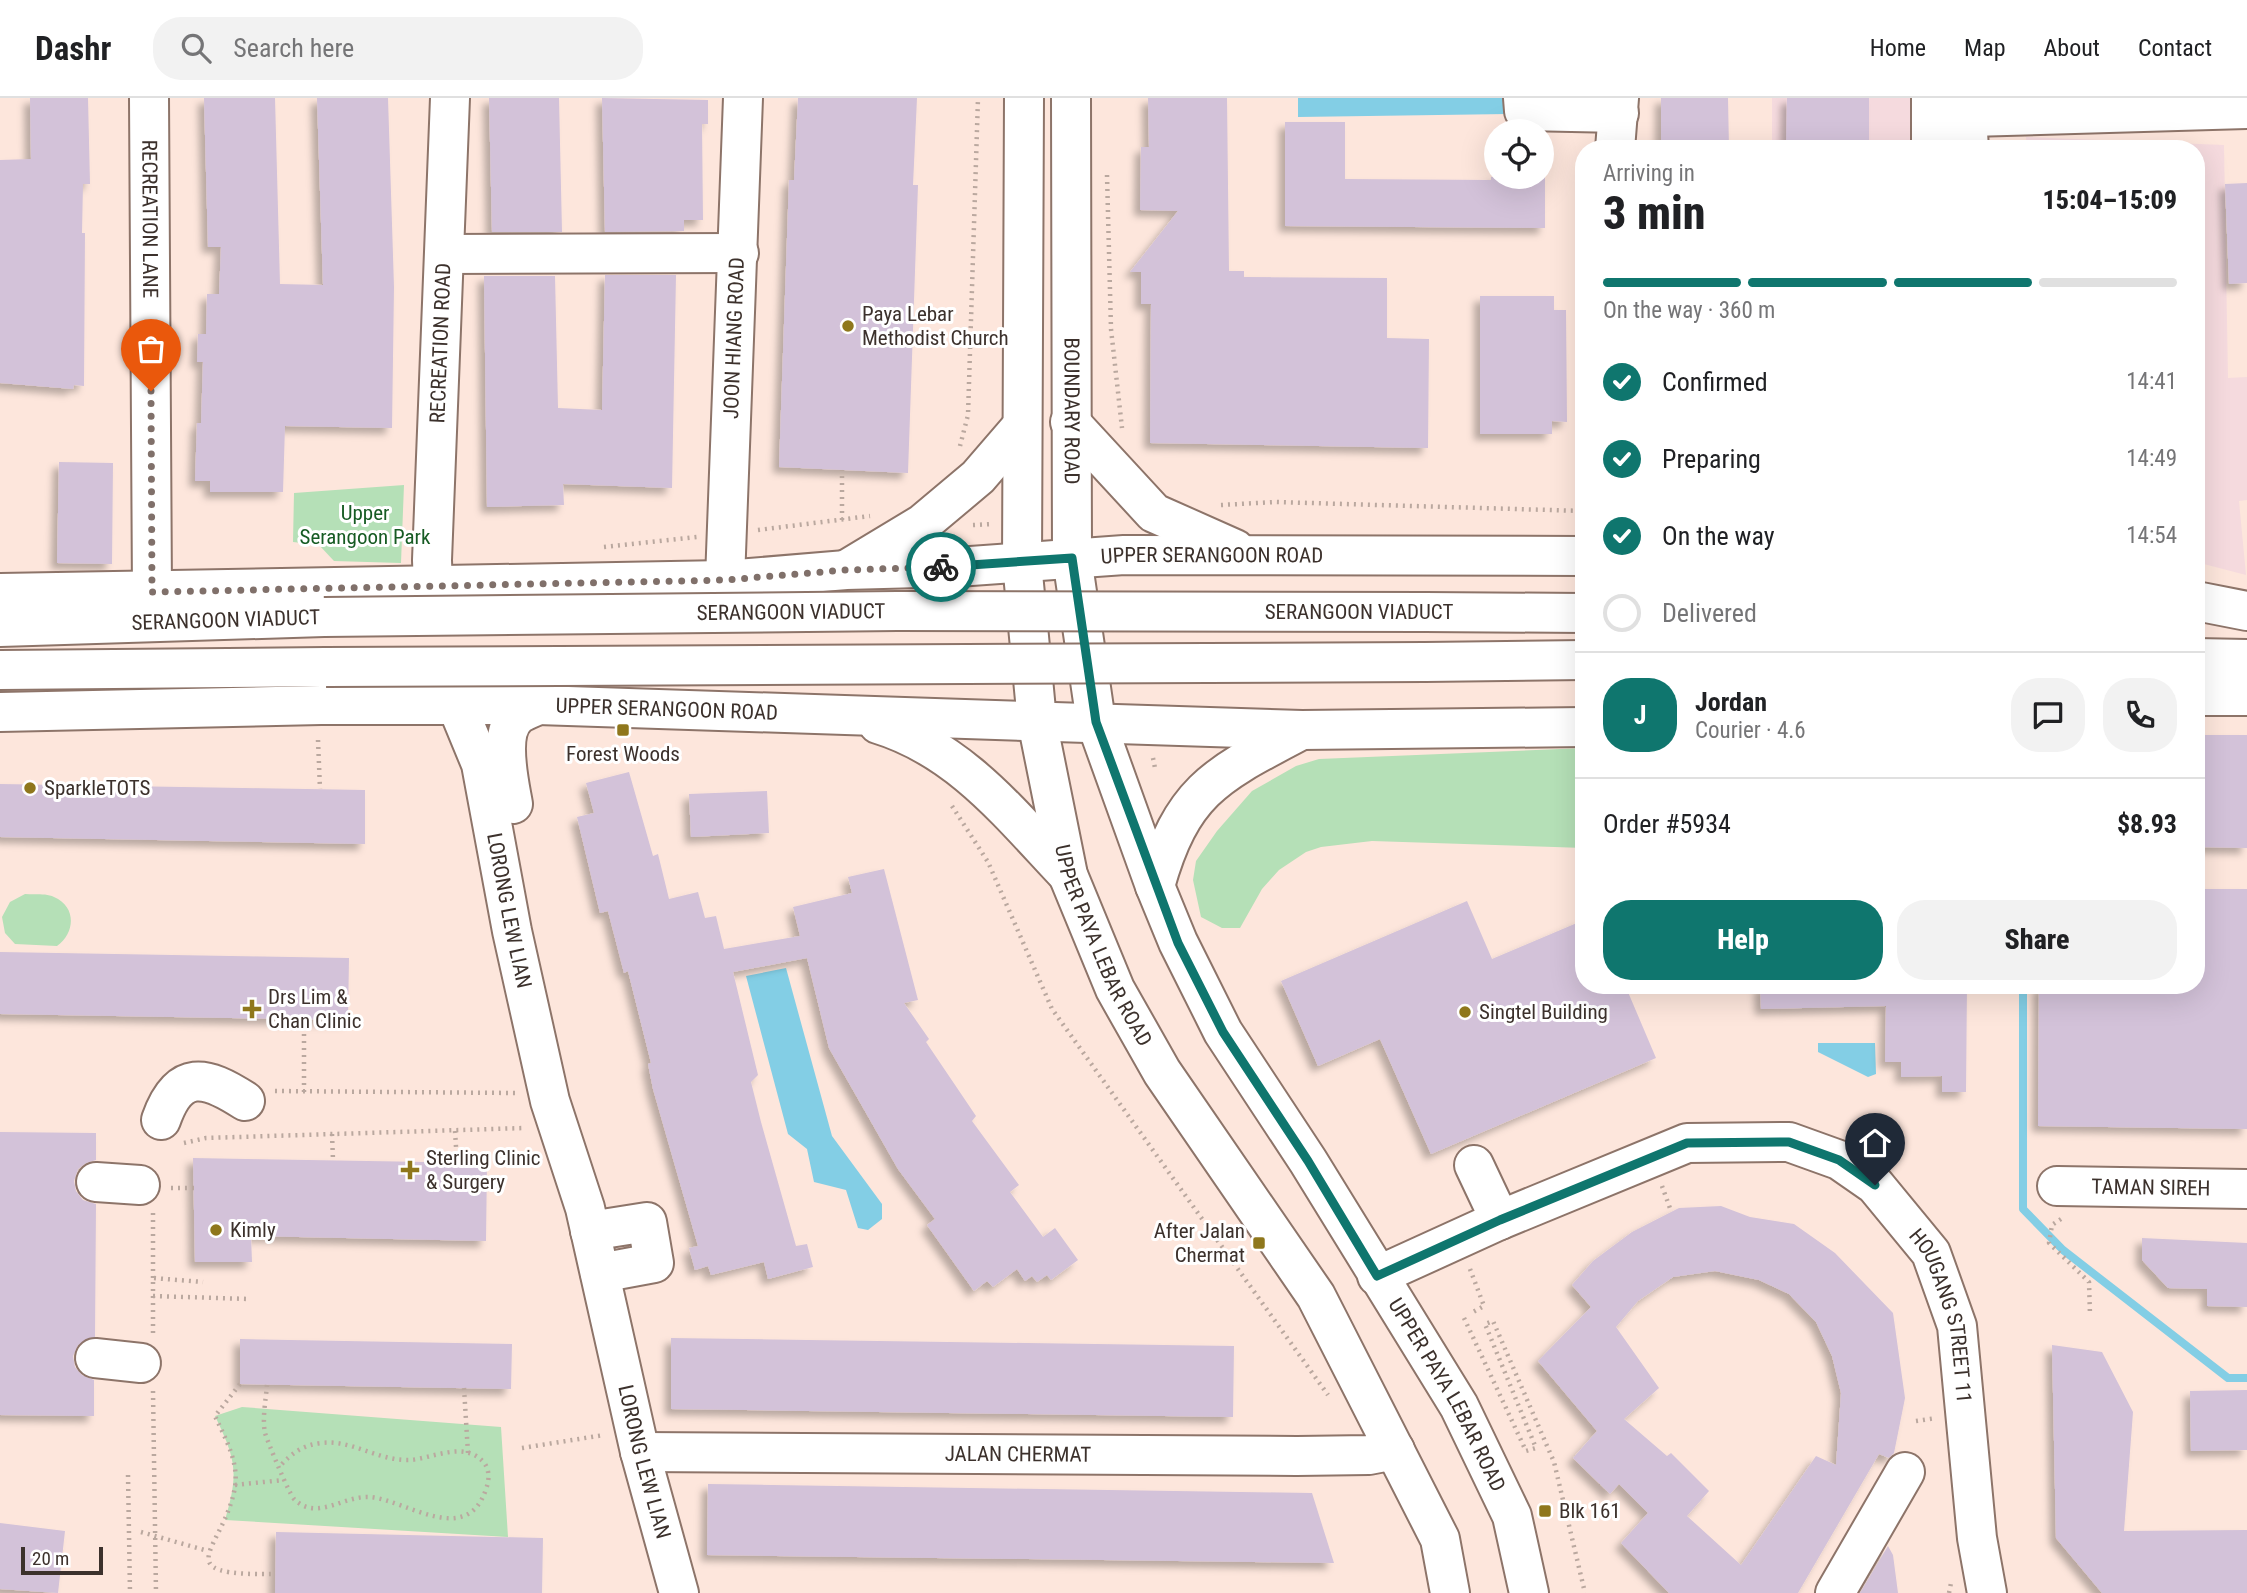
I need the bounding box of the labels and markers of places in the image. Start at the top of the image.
place label: Paya Lebar Methodist Church [862,302,1009,350]
marker: Paya Lebar Methodist Church [840,318,856,334]
pin [121,319,181,391]
marker: Forest Woods [615,722,631,738]
place label: Forest Woods [566,742,680,766]
place label: SparkleTOTS [44,776,151,800]
marker: SparkleTOTS [22,780,38,796]
place label: Drs Lim & Chan Clinic [268,985,361,1033]
marker: Drs Lim & Chan Clinic [242,999,262,1019]
place label: Singtel Building [1479,1000,1608,1024]
marker: Singtel Building [1457,1004,1473,1020]
pin [1845,1113,1905,1185]
place label: Sterling Clinic & Surgery [426,1146,541,1194]
marker: Sterling Clinic & Surgery [400,1160,420,1180]
place label: Kimly [230,1218,276,1242]
place label: After Jalan Chermat [1154,1219,1245,1267]
marker: Kimly [208,1222,224,1238]
marker: After Jalan Chermat [1251,1235,1267,1251]
place label: Blk 161 [1559,1499,1621,1523]
marker: Blk 161 [1537,1503,1553,1519]

